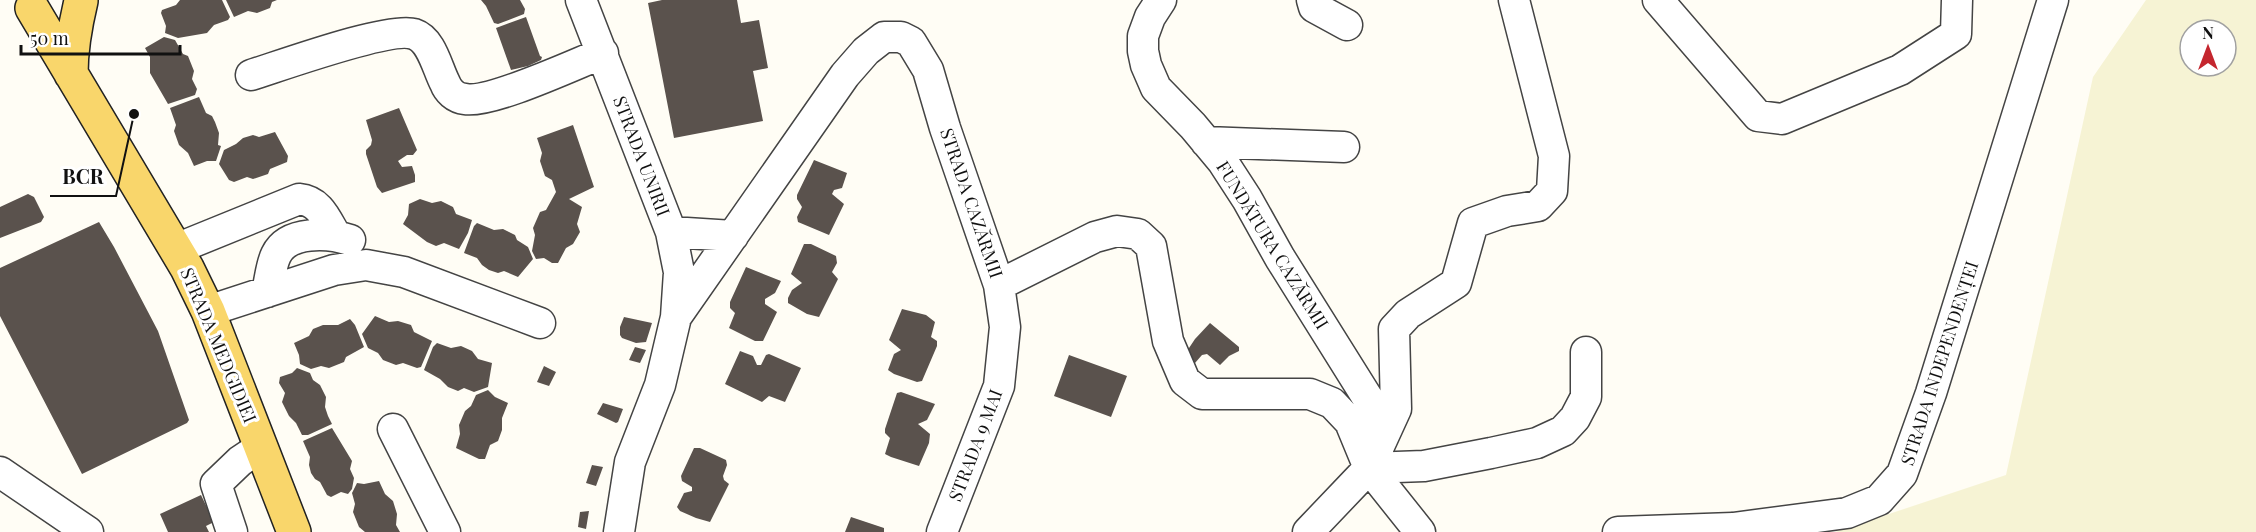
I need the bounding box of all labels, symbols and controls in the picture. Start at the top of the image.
scale bar [21,18,180,56]
north arrow [2178,18,2238,78]
text: N [2202,22,2214,43]
text: 50 m [30,26,69,50]
street label: STRADA UNIRII [608,92,676,220]
street label: STRADA CAZĂRMII [935,125,1009,281]
street label: FUNDĂTURA CAZĂRMII [1211,156,1335,334]
callout: BCR [50,158,116,196]
text: BCR [62,162,105,189]
street label: STRADA INDEPENDENȚEI [1895,258,1983,468]
street label: STRADA MEDGIDIEI [175,264,263,426]
street label: STRADA 9 MAI [943,385,1007,505]

